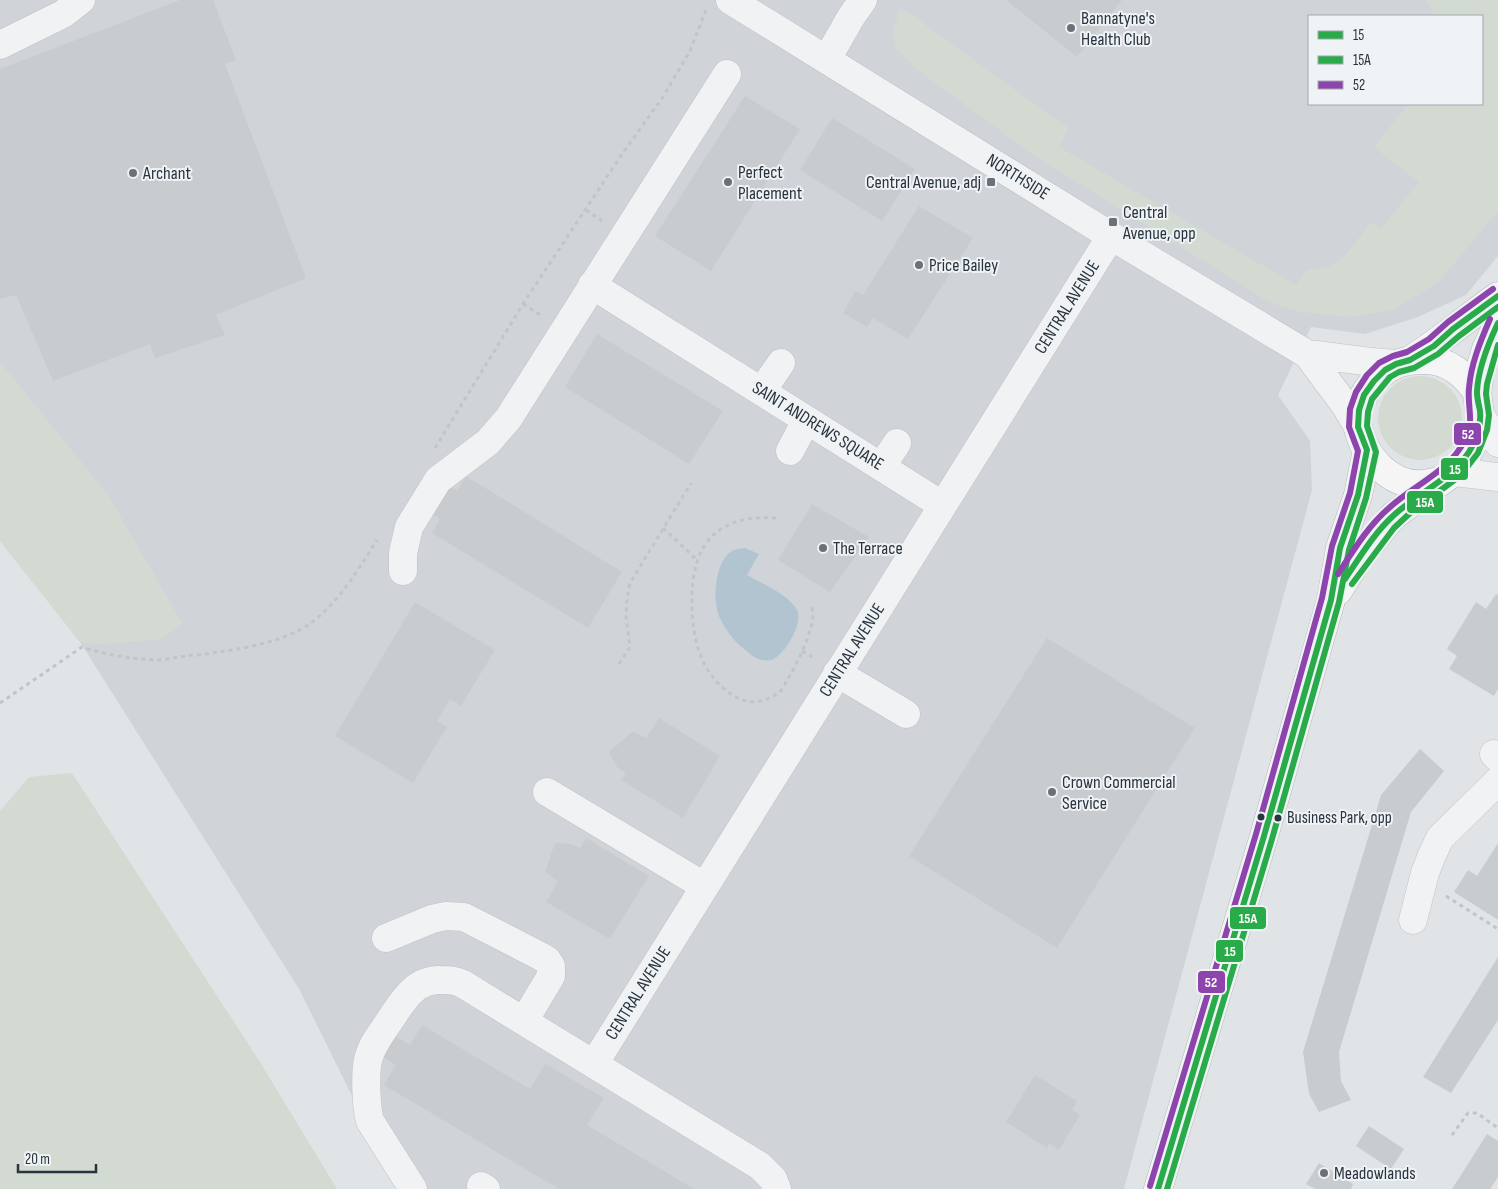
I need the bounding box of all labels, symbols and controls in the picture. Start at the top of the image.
place label: Bannatyne's Health Club [1081,8,1155,50]
legend [1308,15,1483,105]
marker: Bannatyne's Health Club [1065,22,1077,34]
text: 15 [1353,26,1364,45]
text: 15A [1353,51,1371,70]
text: 52 [1353,76,1365,95]
street label: NORTHSIDE [983,149,1053,205]
place label: Perfect Placement [738,162,803,204]
place label: Archant [142,163,192,184]
marker: Archant [127,167,139,179]
place label: Central Avenue, adj [866,172,981,193]
marker: Perfect Placement [722,176,734,188]
marker: Central Avenue, adj [985,176,997,188]
place label: Central Avenue, opp [1122,202,1196,244]
marker: Central Avenue, opp [1107,216,1119,228]
place label: Price Bailey [929,255,998,276]
street label: CENTRAL AVENUE [1030,256,1104,358]
marker: Price Bailey [913,259,925,271]
street label: SAINT ANDREWS SQUARE [748,377,888,475]
line badge: 52 [1453,422,1482,446]
text: 52 [1462,426,1474,443]
line badge: 15 [1440,457,1469,481]
text: 15 [1449,461,1461,478]
line badge: 15A [1406,490,1444,514]
text: 15A [1416,494,1434,511]
place label: The Terrace [833,538,903,559]
marker: The Terrace [817,542,829,554]
street label: CENTRAL AVENUE [815,599,889,701]
place label: Crown Commercial Service [1062,772,1176,814]
marker: Crown Commercial Service [1046,786,1058,798]
place label: Business Park, opp [1287,808,1392,828]
unlabelled marker [1256,812,1266,822]
marker: Business Park, opp [1273,813,1283,823]
line badge: 15A [1229,906,1267,930]
text: 15A [1239,910,1257,927]
line badge: 15 [1215,939,1244,963]
street label: CENTRAL AVENUE [601,942,675,1044]
text: 15 [1224,943,1236,960]
line badge: 52 [1197,970,1226,994]
text: 52 [1205,974,1217,991]
scale bar [18,1142,95,1174]
text: 20 m [25,1150,50,1169]
place label: Meadowlands [1334,1163,1416,1184]
marker: Meadowlands [1318,1167,1330,1179]

